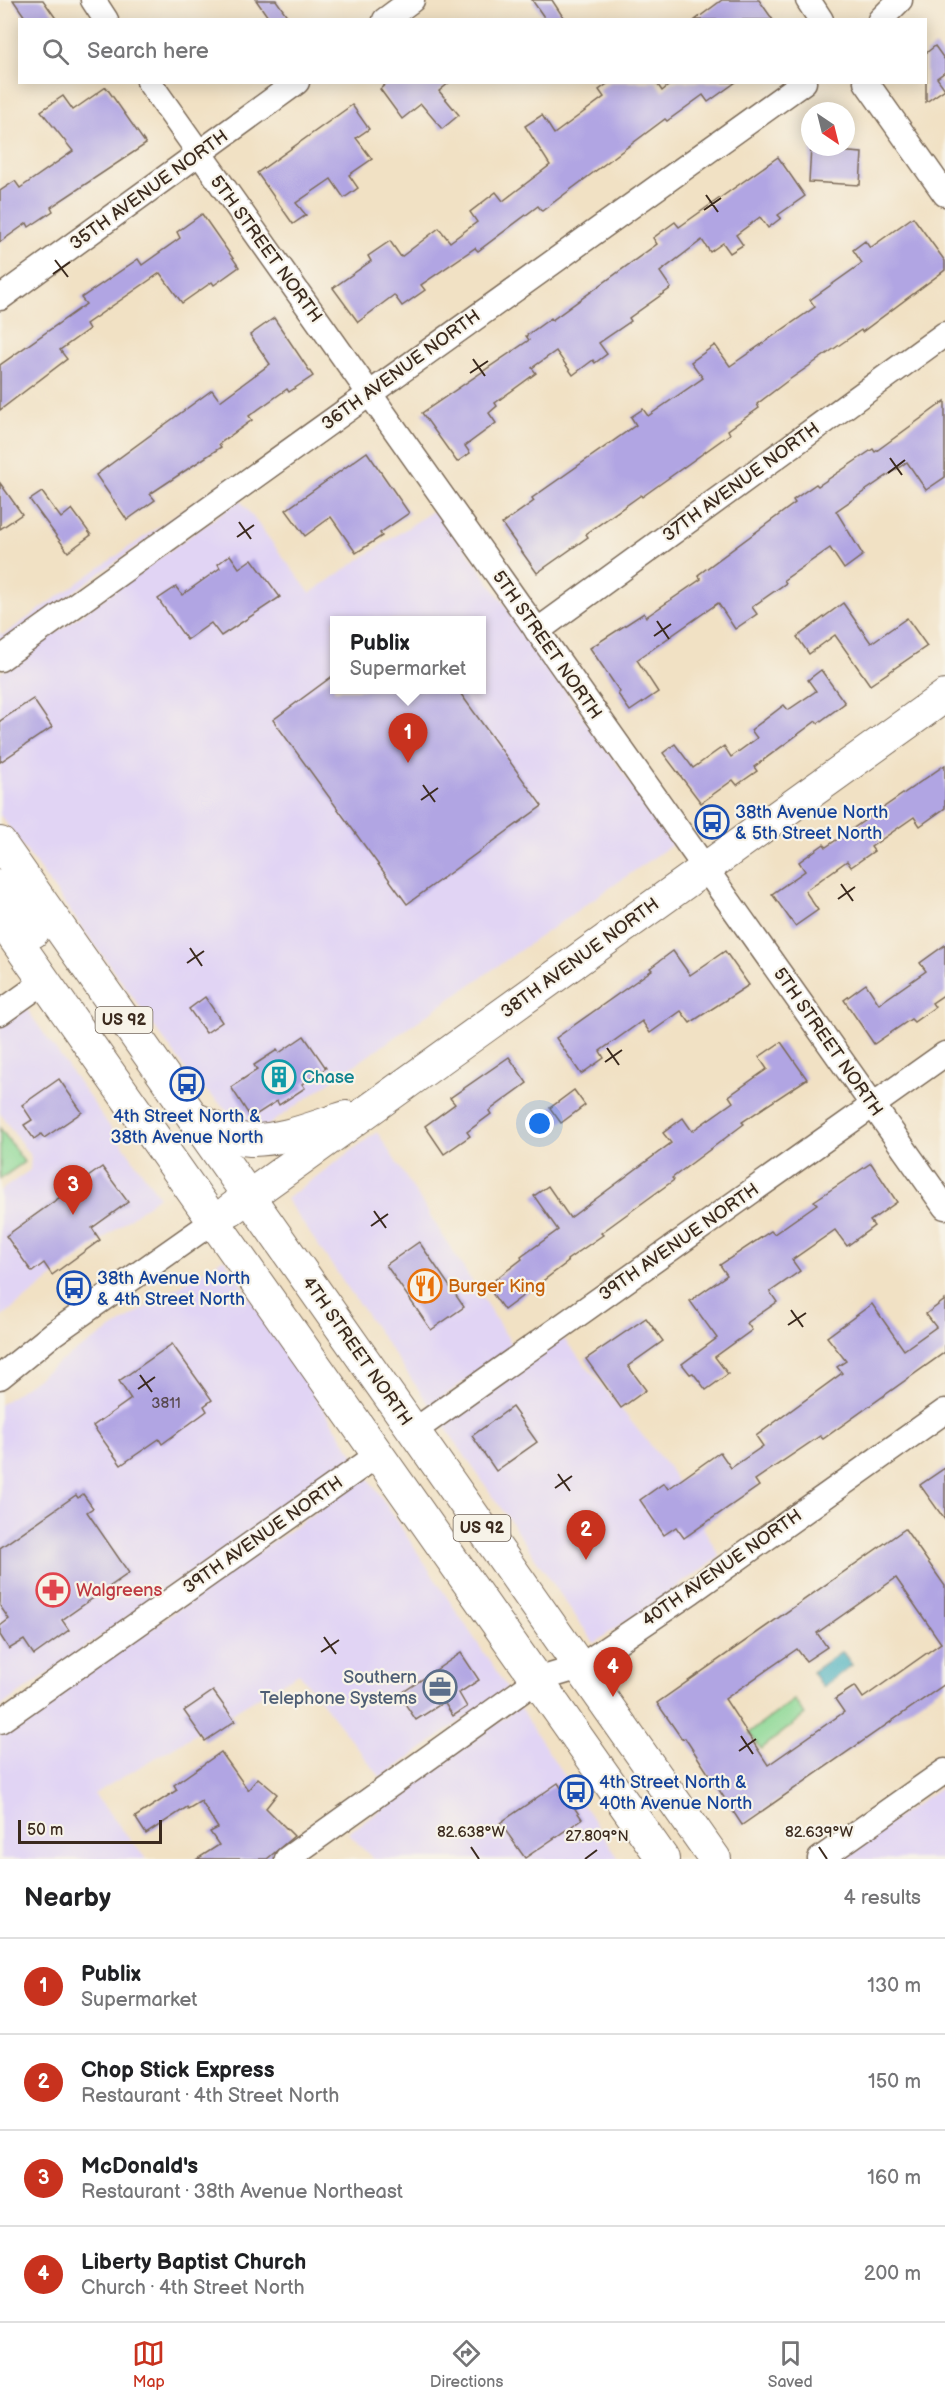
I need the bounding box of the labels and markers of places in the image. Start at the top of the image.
pin: 1 [388,714,428,763]
place label: 38th Avenue North & 5th Street North [735,802,888,844]
bus stop icon: 38th Avenue North & 5th Street North [694,804,730,840]
building icon: Chase [261,1059,297,1095]
bus stop icon: 4th Street North & 38th Avenue North [169,1066,205,1102]
place label: Chase [302,1067,355,1088]
place label: 4th Street North & 38th Avenue North [110,1106,264,1148]
pin: 3 [54,1166,92,1215]
place label: 38th Avenue North & 4th Street North [97,1268,250,1310]
restaurant icon: Burger King [407,1268,443,1304]
bus stop icon: 38th Avenue North & 4th Street North [56,1270,92,1306]
place label: Burger King [448,1276,545,1297]
pin: 2 [566,1510,606,1560]
pharmacy icon: Walgreens [35,1572,71,1608]
place label: Walgreens [76,1580,162,1601]
pin: 4 [594,1648,632,1697]
place label: Southern Telephone Systems [260,1667,417,1709]
office icon: Southern Telephone Systems [422,1669,458,1705]
place label: 4th Street North & 40th Avenue North [599,1772,752,1814]
bus stop icon: 4th Street North & 40th Avenue North [558,1774,594,1810]

